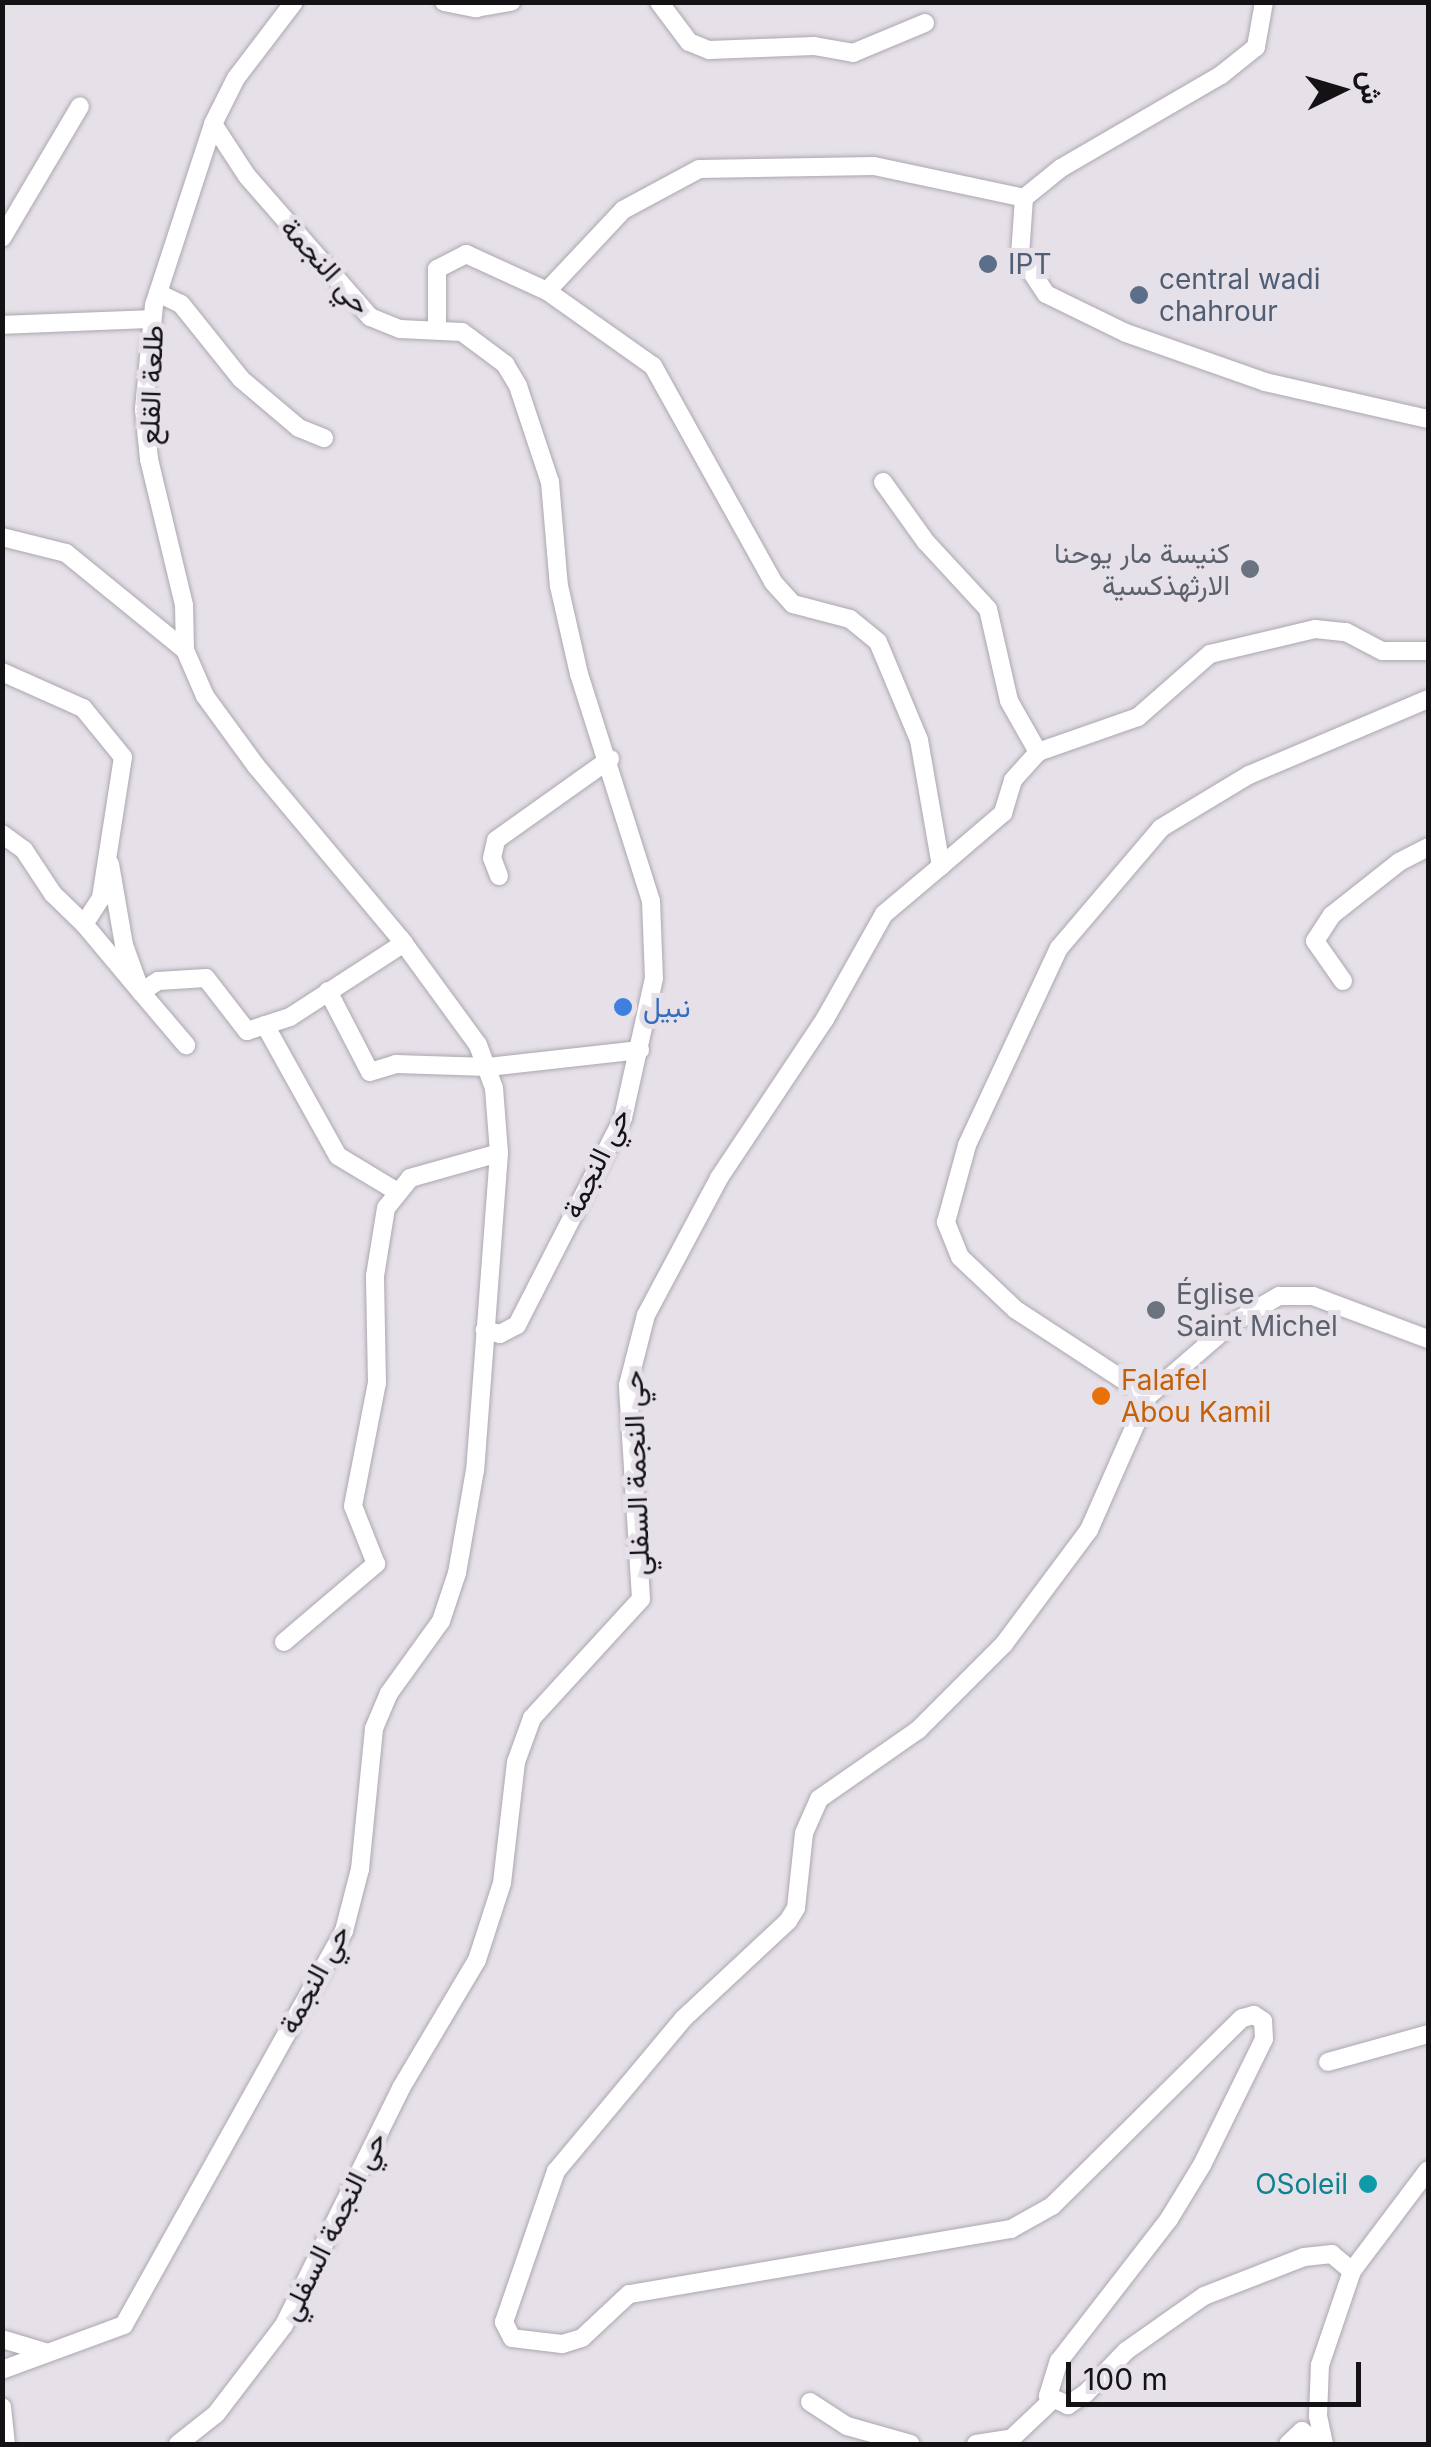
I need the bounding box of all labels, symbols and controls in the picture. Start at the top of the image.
north arrow [1291,40,1391,140]
text: ش [1352,69,1389,106]
street label: حي النجمة [274,211,378,321]
place label: IPT [1008,247,1051,281]
marker: IPT [977,253,999,275]
place label: central wadi chahrour [1159,262,1321,328]
marker: central wadi chahrour [1128,284,1150,306]
street label: طلعة القلع [132,325,170,445]
place label: كنيسة مار يوحنا الارثهذكسية [1054,536,1230,602]
marker: كنيسة مار يوحنا الارثهذكسية [1239,558,1261,580]
place label: نبيل [643,990,691,1024]
marker: نبيل [612,996,634,1018]
street label: حي النجمة [555,1102,637,1224]
place label: Église Saint Michel [1176,1277,1338,1343]
marker: Église Saint Michel [1145,1299,1167,1321]
place label: Falafel Abou Kamil [1121,1363,1271,1429]
street label: حي النجمة السفلي [616,1370,656,1576]
marker: Falafel Abou Kamil [1090,1385,1112,1407]
street label: حي النجمة [271,1919,357,2039]
street label: حي النجمة السفلي [273,2126,393,2326]
place label: OSoleil [1255,2167,1348,2201]
marker: OSoleil [1357,2173,1379,2195]
scale bar [1071,2342,1366,2404]
text: 100 m [1083,2361,1168,2397]

